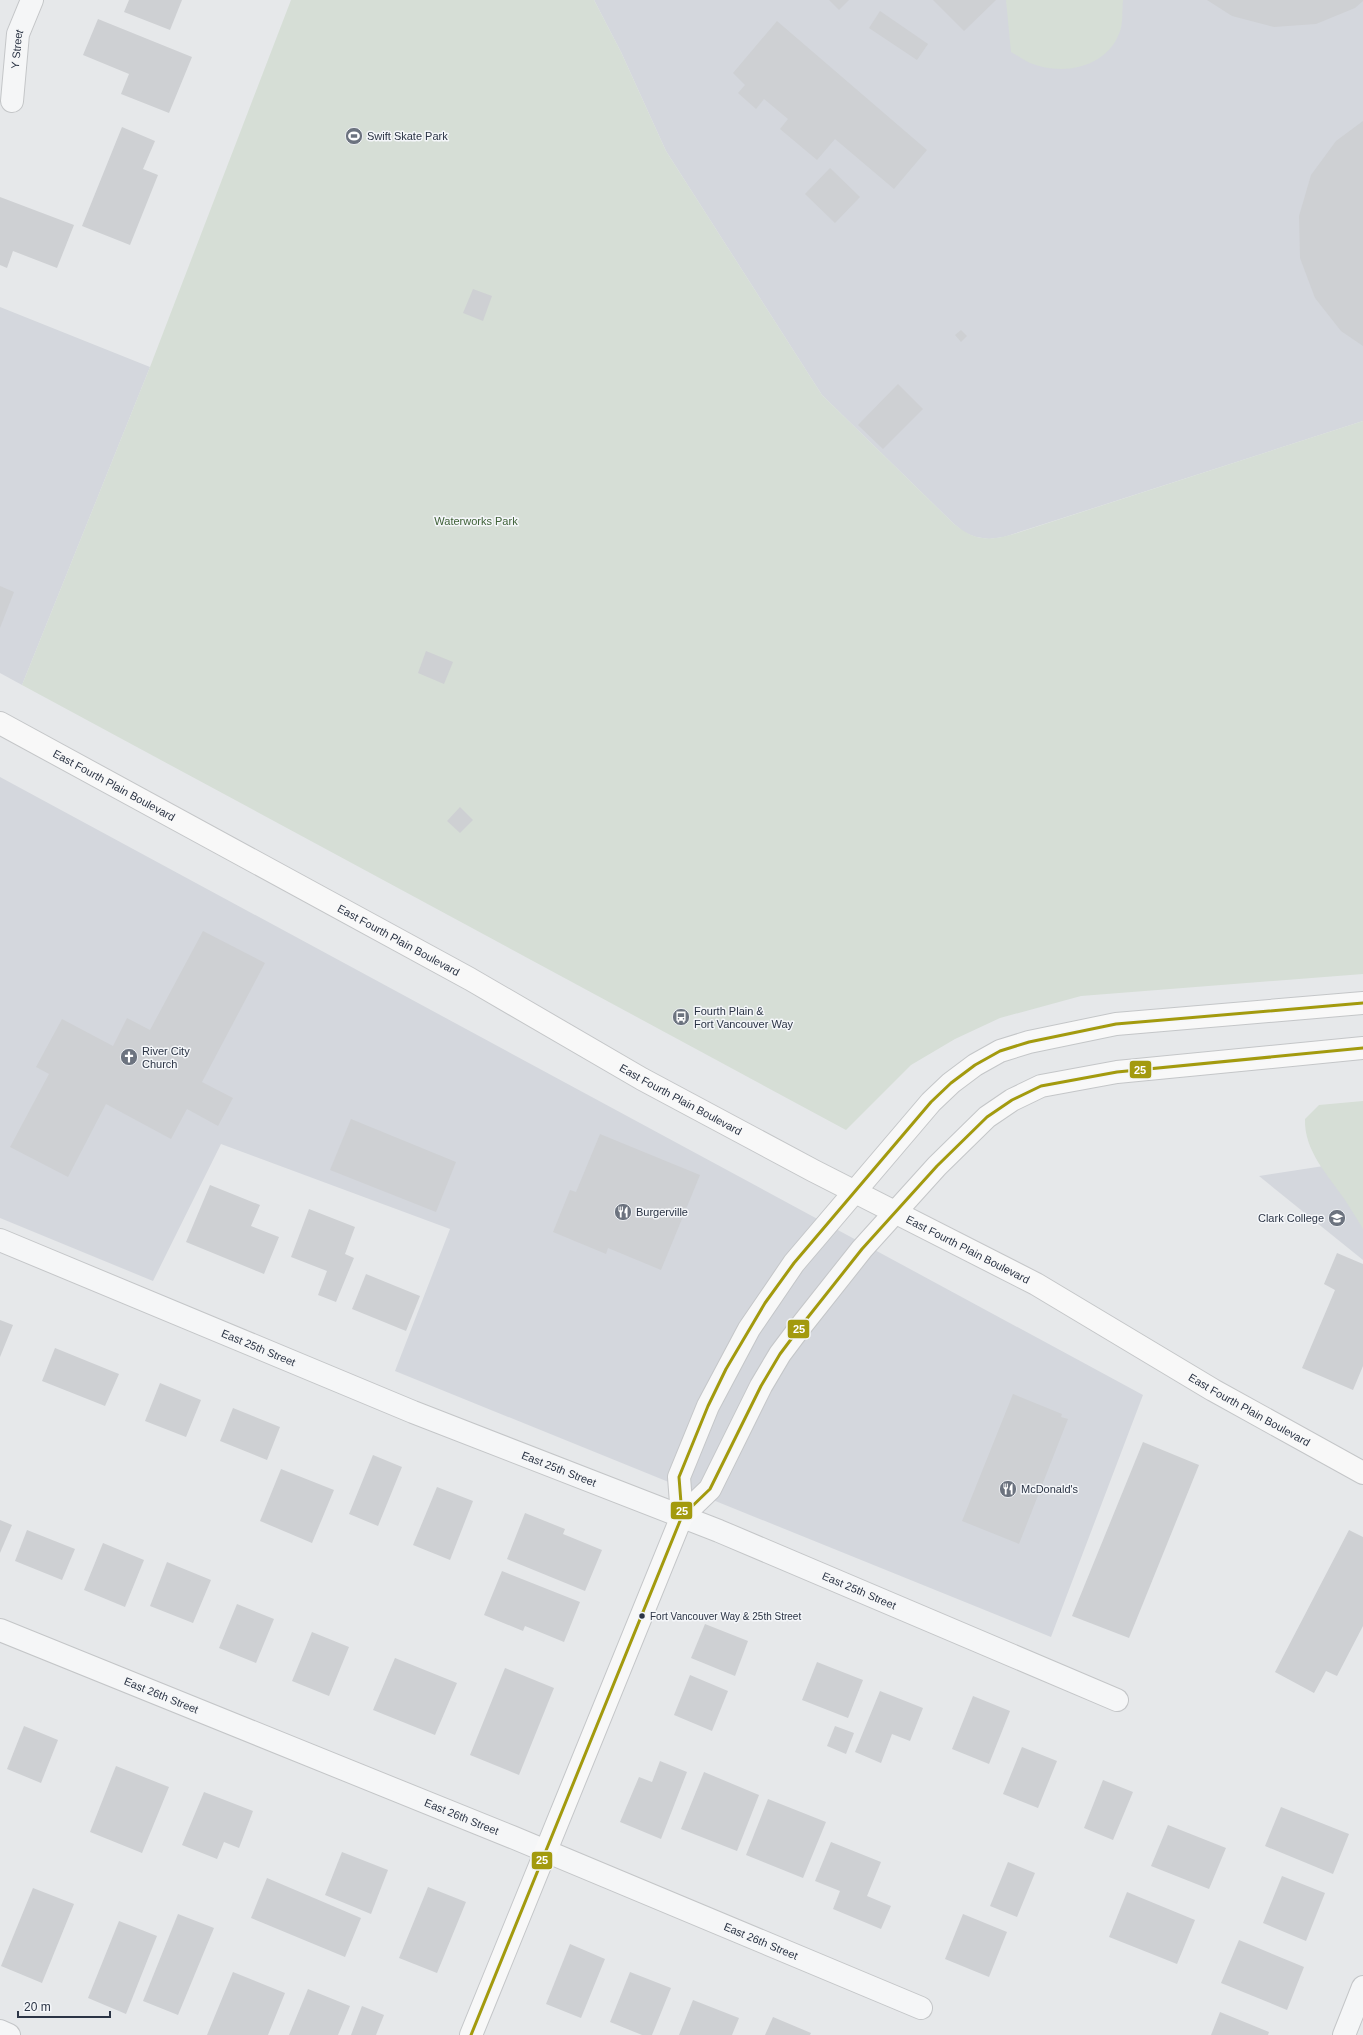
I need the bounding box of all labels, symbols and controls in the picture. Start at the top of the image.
street label: Y Street [9,28,25,69]
sports icon: Swift Skate Park [344,126,364,146]
place label: Swift Skate Park [367,130,448,142]
park label: Waterworks Park [434,515,518,527]
street label: East Fourth Plain Boulevard [51,747,177,823]
street label: East Fourth Plain Boulevard [336,902,462,978]
place label: Fourth Plain & Fort Vancouver Way [694,1005,794,1030]
bus stop icon: Fourth Plain & Fort Vancouver Way [671,1007,691,1027]
place label: River City Church [142,1045,190,1070]
church icon: River City Church [119,1047,139,1067]
line badge: 25 [1129,1060,1152,1079]
street label: East Fourth Plain Boulevard [618,1061,744,1137]
text: 25 [1134,1064,1146,1076]
restaurant icon: Burgerville [613,1202,633,1222]
place label: Burgerville [636,1206,688,1218]
school or university icon: Clark College [1327,1208,1347,1228]
place label: Clark College [1258,1212,1324,1224]
street label: East Fourth Plain Boulevard [904,1213,1032,1286]
line badge: 25 [787,1319,810,1339]
text: 25 [793,1323,805,1335]
street label: East 25th Street [220,1327,297,1368]
street label: East Fourth Plain Boulevard [1187,1371,1312,1448]
street label: East 25th Street [520,1449,598,1489]
restaurant icon: McDonald's [998,1479,1018,1499]
place label: McDonald's [1021,1483,1079,1495]
line badge: 25 [670,1501,693,1520]
text: 25 [676,1505,688,1517]
street label: East 25th Street [820,1570,898,1611]
marker: Fort Vancouver Way & 25th Street [637,1611,647,1621]
place label: Fort Vancouver Way & 25th Street [650,1611,801,1622]
street label: East 26th Street [122,1675,200,1716]
street label: East 26th Street [423,1796,501,1837]
line badge: 25 [531,1851,553,1870]
text: 25 [536,1854,548,1866]
street label: East 26th Street [722,1920,800,1962]
scale bar [18,1993,110,2019]
text: 20 m [24,2000,51,2014]

